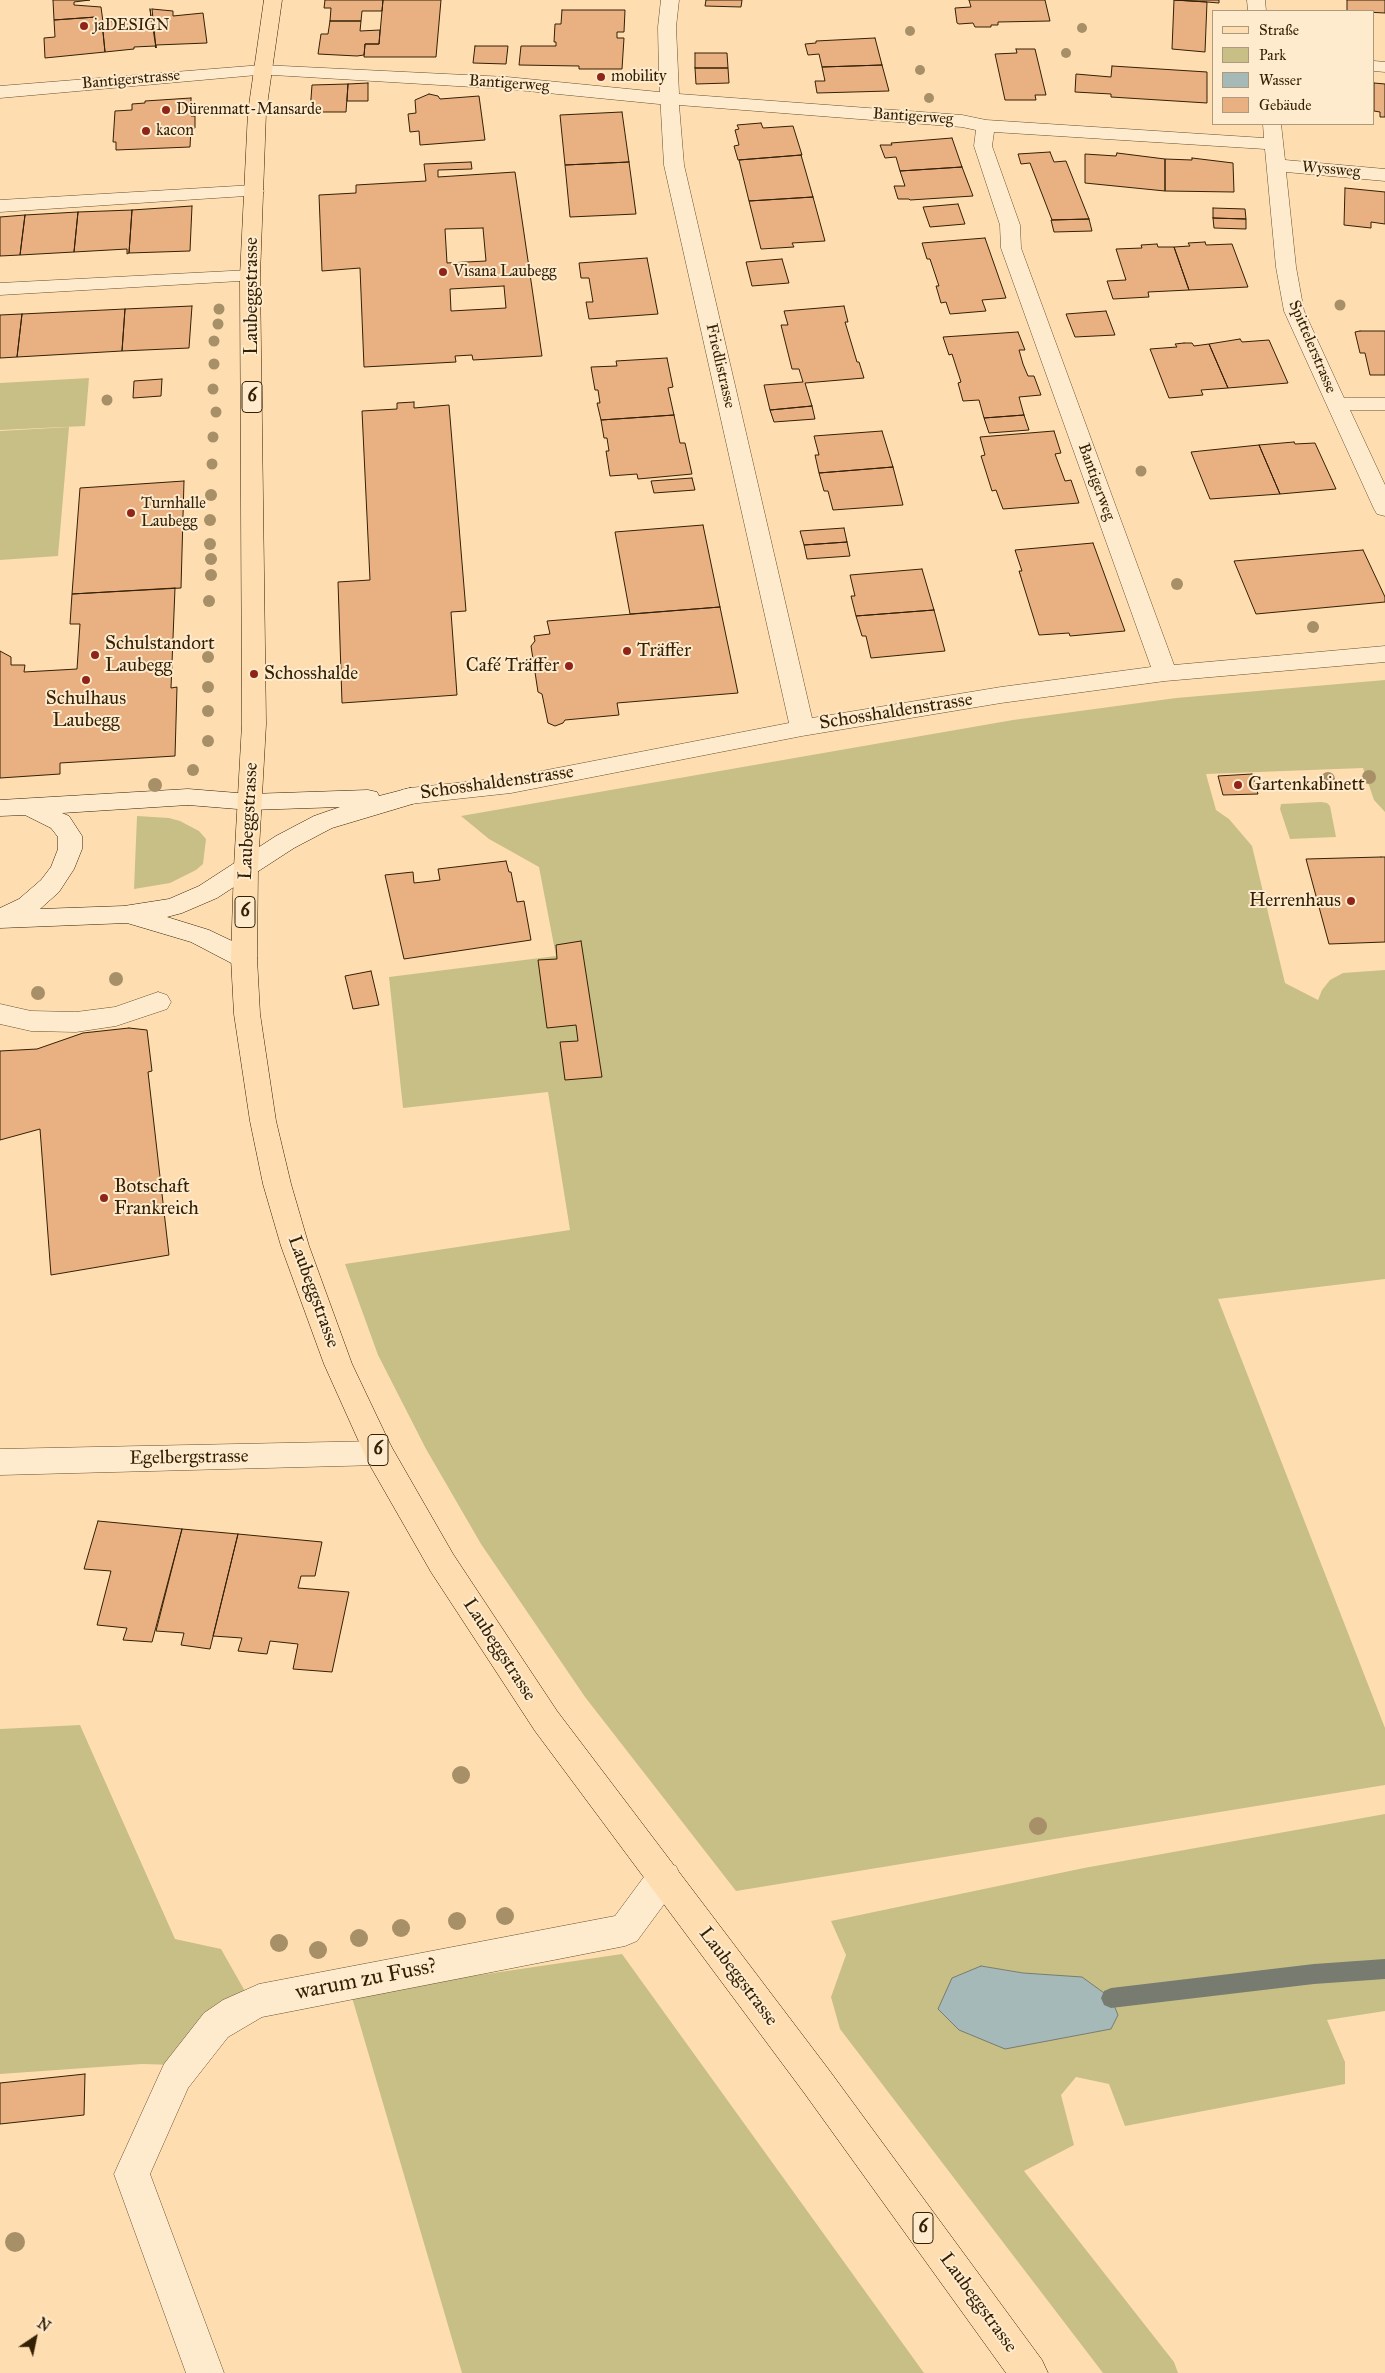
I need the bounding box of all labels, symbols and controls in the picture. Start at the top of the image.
legend [1212,10,1375,125]
place label: jaDESIGN [94,16,170,36]
marker: jaDESIGN [78,20,90,32]
text: Straße [1259,21,1299,39]
text: Park [1259,46,1286,64]
street label: Bantigerstrasse [81,66,181,94]
place label: mobility [611,67,666,87]
marker: mobility [595,71,607,83]
text: Wasser [1259,71,1302,89]
street label: Bantigerweg [468,72,550,96]
text: Gebäude [1259,96,1312,114]
place label: Dürenmatt-Mansarde [176,100,322,120]
marker: Dürenmatt-Mansarde [160,104,172,116]
street label: Bantigerweg [872,105,954,129]
place label: kacon [156,121,194,141]
marker: kacon [140,125,152,137]
street label: Wyssweg [1301,158,1361,182]
street label: Laubeggstrasse [241,237,263,355]
place label: Visana Laubegg [453,262,556,282]
marker: Visana Laubegg [437,266,449,278]
street label: Spittelerstrasse [1284,298,1340,396]
street label: Friedlistrasse [701,322,739,410]
road number: 6 [242,382,262,412]
street label: Bantigerweg [1073,441,1119,523]
place label: Turnhalle Laubegg [141,494,206,532]
marker: Turnhalle Laubegg [125,507,137,519]
place label: Schulstandort Laubegg [105,633,215,677]
place label: Träffer [637,640,691,662]
marker: Träffer [621,645,633,657]
marker: Schulstandort Laubegg [89,649,101,661]
place label: Café Träffer [466,655,559,677]
marker: Café Träffer [563,660,575,672]
place label: Schosshalde [264,663,358,685]
marker: Schosshalde [248,668,260,680]
marker: Schulhaus Laubegg [80,674,92,686]
place label: Schulhaus Laubegg [46,688,126,732]
street label: Schosshaldenstrasse [818,689,974,735]
street label: Schosshaldenstrasse [419,761,575,805]
street label: Laubeggstrasse [235,762,263,880]
place label: Gartenkabinett [1248,774,1365,796]
marker: Gartenkabinett [1232,779,1244,791]
place label: Herrenhaus [1249,890,1341,912]
marker: Herrenhaus [1345,895,1357,907]
road number: 6 [235,896,255,928]
place label: Botschaft Frankreich [114,1176,199,1220]
marker: Botschaft Frankreich [98,1192,110,1204]
street label: Laubeggstrasse [282,1233,344,1351]
road number: 6 [368,1434,388,1466]
street label: Egelbergstrasse [129,1446,249,1470]
street label: Laubeggstrasse [457,1594,541,1706]
street label: Laubeggstrasse [694,1923,782,2031]
street label: warum zu Fuss? [293,1953,439,2007]
road number: 6 [913,2212,933,2244]
street label: Laubeggstrasse [934,2249,1022,2357]
north arrow [10,2313,60,2363]
text: N [34,2315,53,2336]

